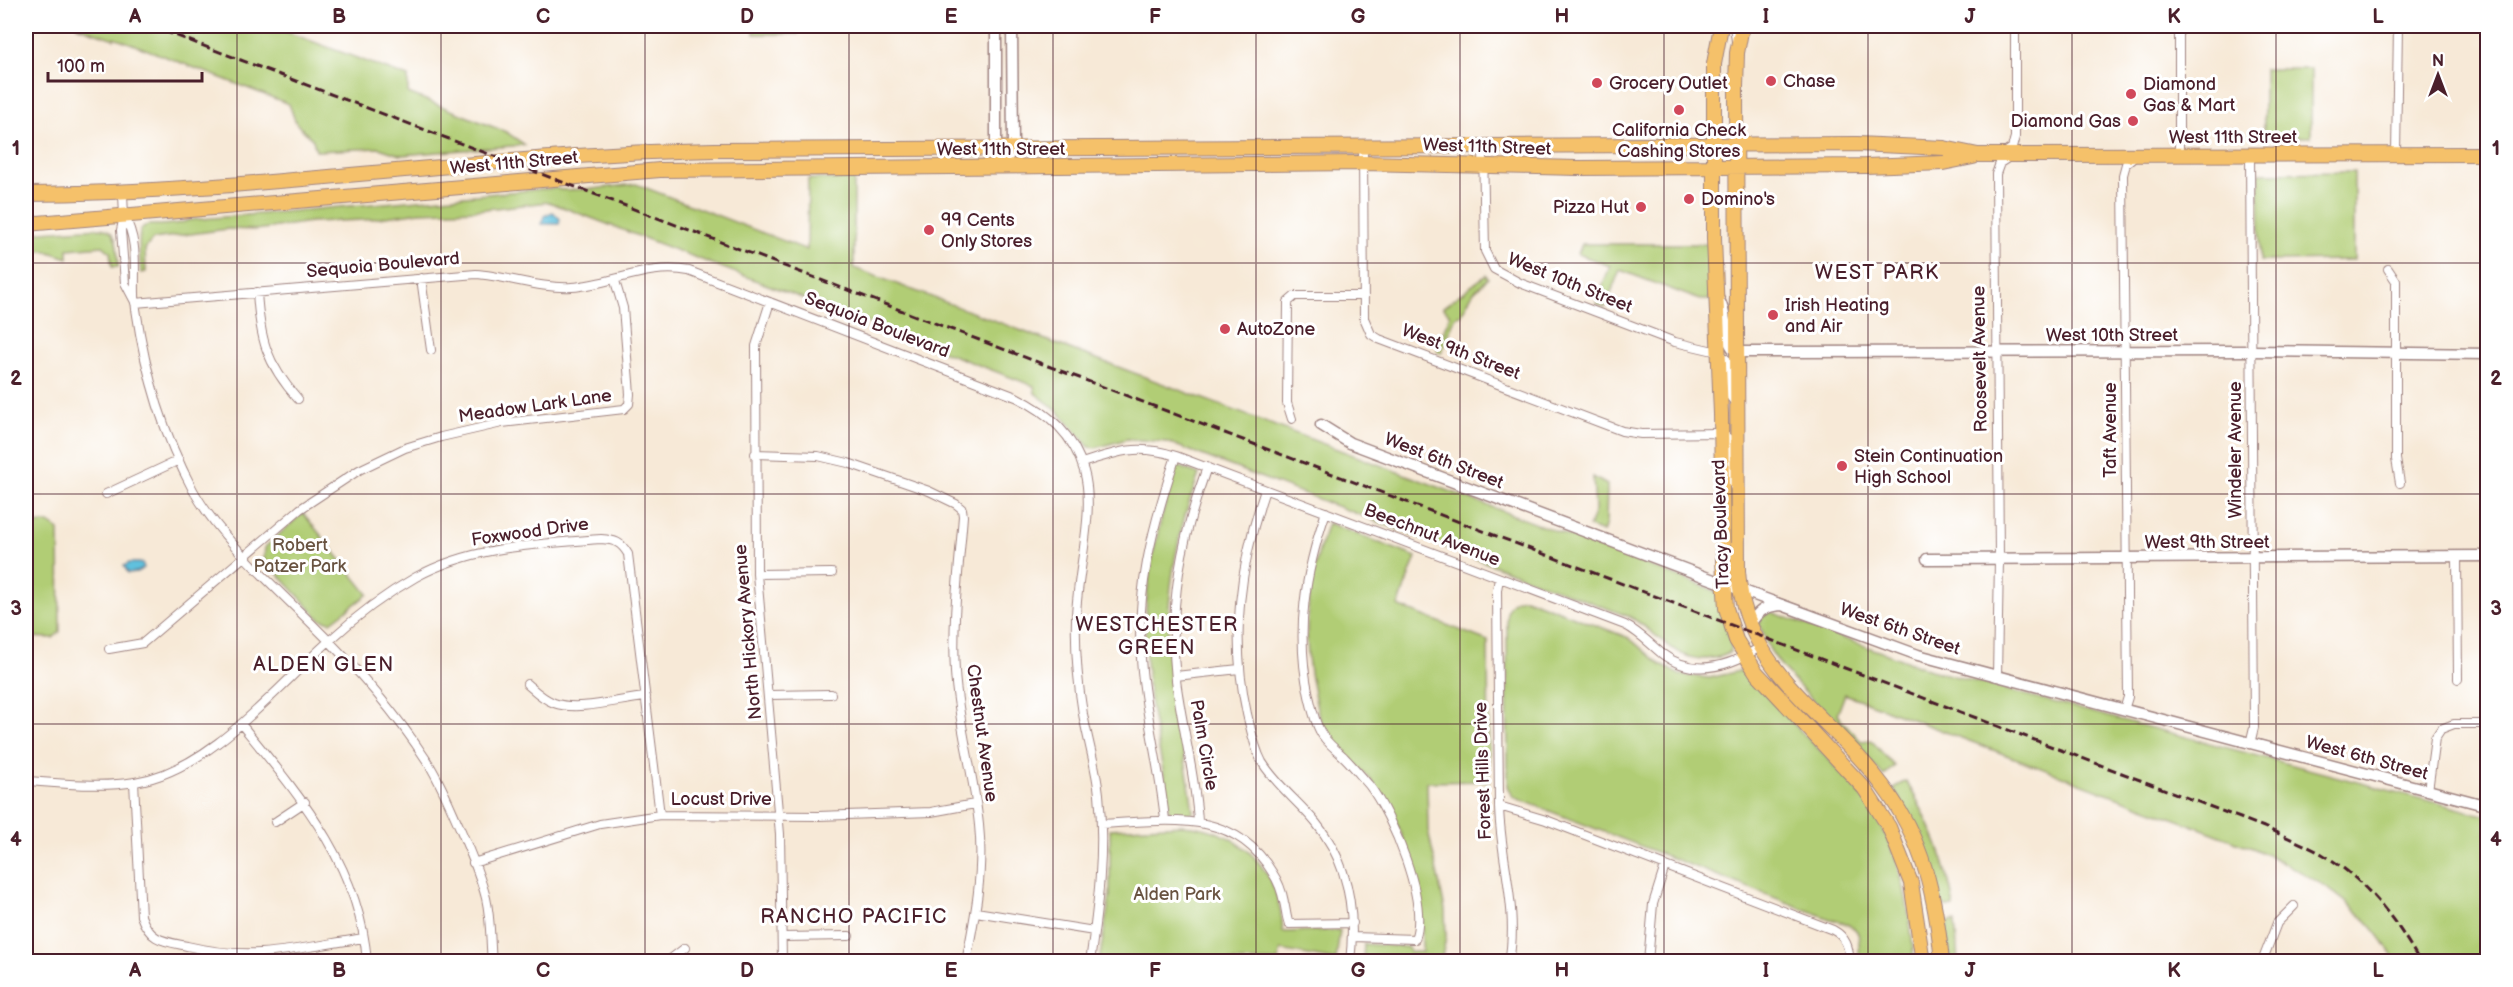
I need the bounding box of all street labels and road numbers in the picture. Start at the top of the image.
street label: West 11th Street [2169,127,2298,148]
street label: West 11th Street [1422,134,1552,160]
street label: West 11th Street [937,139,1066,160]
street label: West 11th Street [449,147,579,179]
street label: Sequoia Boulevard [306,248,460,282]
street label: West 10th Street [1505,248,1636,318]
street label: Roosevelt Avenue [1968,285,1992,433]
street label: Sequoia Boulevard [802,288,952,362]
street label: West 9th Street [1399,320,1524,384]
street label: West 10th Street [2046,325,2179,346]
street label: Windeler Avenue [2225,381,2246,519]
street label: Taft Avenue [2100,382,2121,478]
street label: Meadow Lark Lane [457,385,613,427]
street label: West 6th Street [1382,429,1507,494]
street label: Tracy Boulevard [1708,459,1734,589]
street label: Beechnut Avenue [1361,499,1503,571]
street label: Foxwood Drive [470,513,590,551]
street label: West 9th Street [2144,532,2270,553]
street label: North Hickory Avenue [730,543,766,721]
street label: West 6th Street [1837,599,1963,660]
street label: Chestnut Avenue [962,663,1002,803]
street label: Palm Circle [1186,698,1222,792]
street label: Forest Hills Drive [1470,701,1496,840]
street label: West 6th Street [2304,732,2431,785]
street label: Locust Drive [670,789,772,810]

